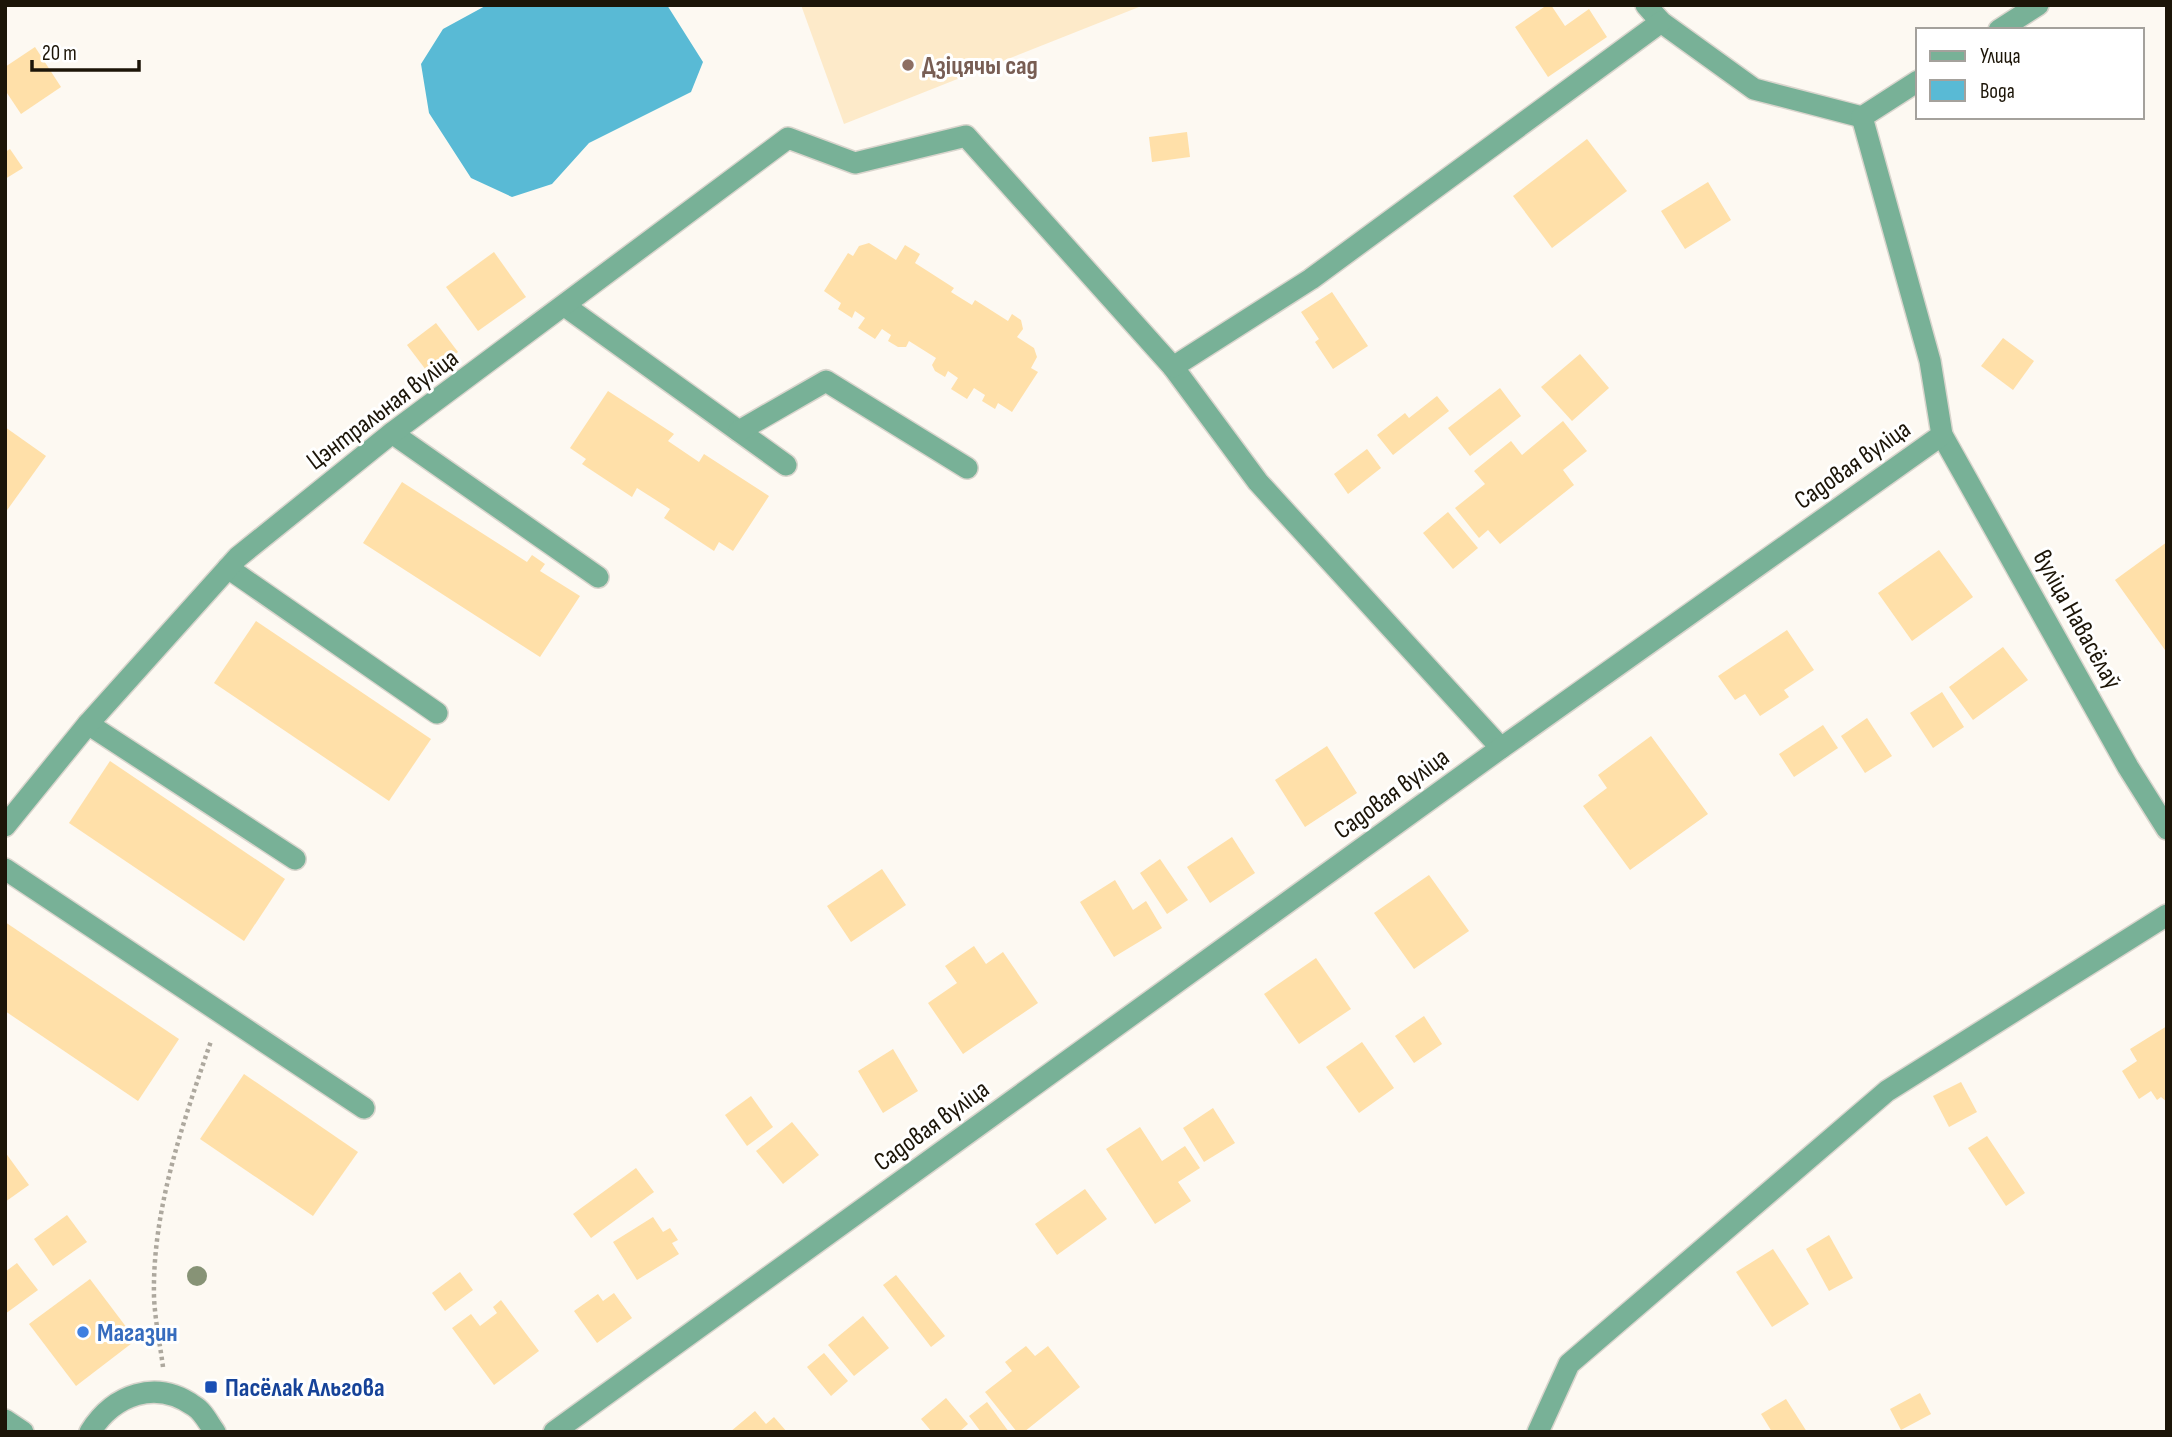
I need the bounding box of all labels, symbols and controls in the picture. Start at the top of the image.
scale bar [32,28,138,72]
legend [1916,28,2144,119]
text: 20 m [42,41,77,66]
text: Улица [1980,44,2021,69]
place label: Дзіцячы сад [922,51,1038,82]
marker: Дзіцячы сад [900,57,916,73]
text: Вода [1980,79,2015,104]
street label: Цэнтральная вуліца [301,343,465,477]
street label: Садовая вуліца [1789,414,1917,517]
street label: вуліца Навасёлаў [2026,545,2128,695]
street label: Садовая вуліца [1328,742,1455,846]
street label: Садовая вуліца [868,1074,995,1178]
place label: Магазин [97,1318,178,1349]
marker: Магазин [75,1324,91,1340]
place label: Пасёлак Альгова [225,1373,385,1404]
marker: Пасёлак Альгова [203,1379,219,1395]

